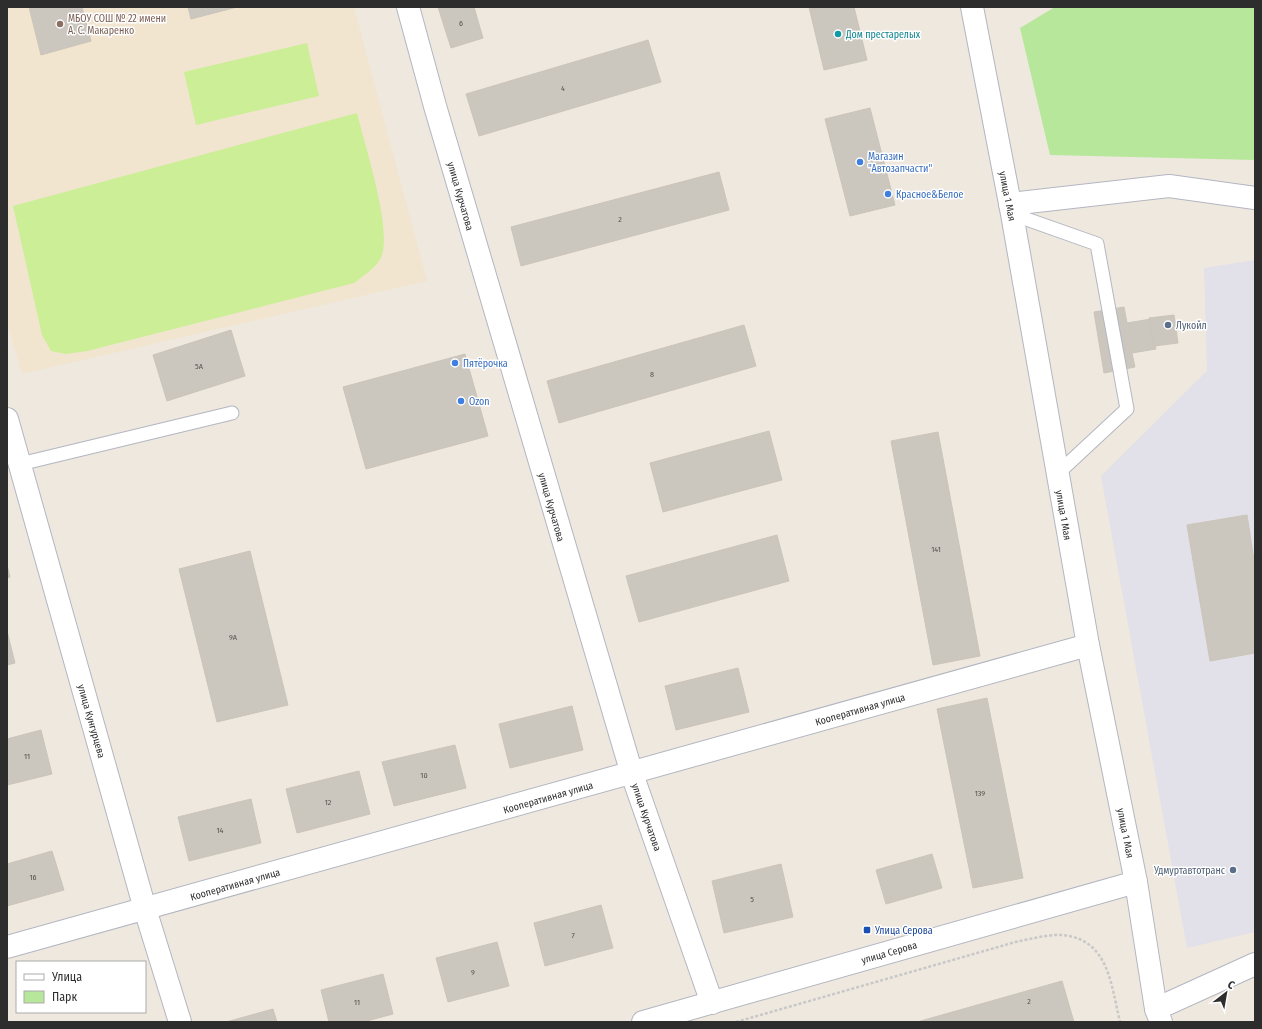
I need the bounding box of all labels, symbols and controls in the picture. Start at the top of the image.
place label: МБОУ СОШ № 22 имени А. С. Макаренко [68,13,166,37]
marker: МБОУ СОШ № 22 имени А. С. Макаренко [55,19,65,29]
house number: 6 [459,19,463,28]
marker: Дом престарелых [833,29,843,39]
place label: Дом престарелых [845,29,921,41]
house number: 4 [561,84,565,93]
place label: Магазин "Автозапчасти" [868,151,932,175]
marker: Магазин "Автозапчасти" [855,157,865,167]
street label: улица Курчатова [444,161,476,232]
street label: улица 1 Мая [996,170,1018,222]
marker: Красное&Белое [883,189,893,199]
place label: Красное&Белое [896,189,963,201]
house number: 2 [618,215,622,224]
marker: Лукойл [1163,320,1173,330]
place label: Лукойл [1176,320,1207,332]
marker: Пятёрочка [450,358,460,368]
place label: Пятёрочка [463,358,508,370]
house number: 5А [195,362,204,371]
house number: 8 [650,370,654,379]
marker: Ozon [456,396,466,406]
place label: Ozon [469,396,490,408]
street label: улица Курчатова [535,472,567,543]
street label: улица 1 Мая [1053,489,1073,541]
house number: 141 [931,545,941,554]
house number: 9А [229,633,238,642]
street label: улица Кунгурцева [75,683,107,760]
street label: Кооперативная улица [814,691,907,729]
house number: 11 [24,752,30,761]
house number: 10 [420,771,428,780]
street label: Кооперативная улица [502,779,595,817]
street label: улица Курчатова [629,782,663,853]
house number: 139 [975,789,985,798]
house number: 12 [325,798,332,807]
street label: улица 1 Мая [1114,807,1136,859]
house number: 14 [217,826,224,835]
place label: Удмуртавтотранс [1153,865,1226,877]
marker: Удмуртавтотранс [1228,865,1238,875]
street label: Кооперативная улица [189,866,282,904]
house number: 16 [29,873,37,882]
house number: 5 [750,895,754,904]
marker: Улица Серова [862,925,872,935]
place label: Улица Серова [874,925,933,937]
house number: 7 [571,931,575,940]
street label: улица Серова [860,939,919,967]
legend [16,961,146,1013]
house number: 9 [471,968,475,977]
text: Улица [51,970,82,984]
north arrow [1206,973,1246,1013]
text: С [1225,978,1237,992]
text: Парк [52,990,78,1004]
house number: 2 [1027,997,1031,1006]
house number: 11 [354,998,360,1007]

